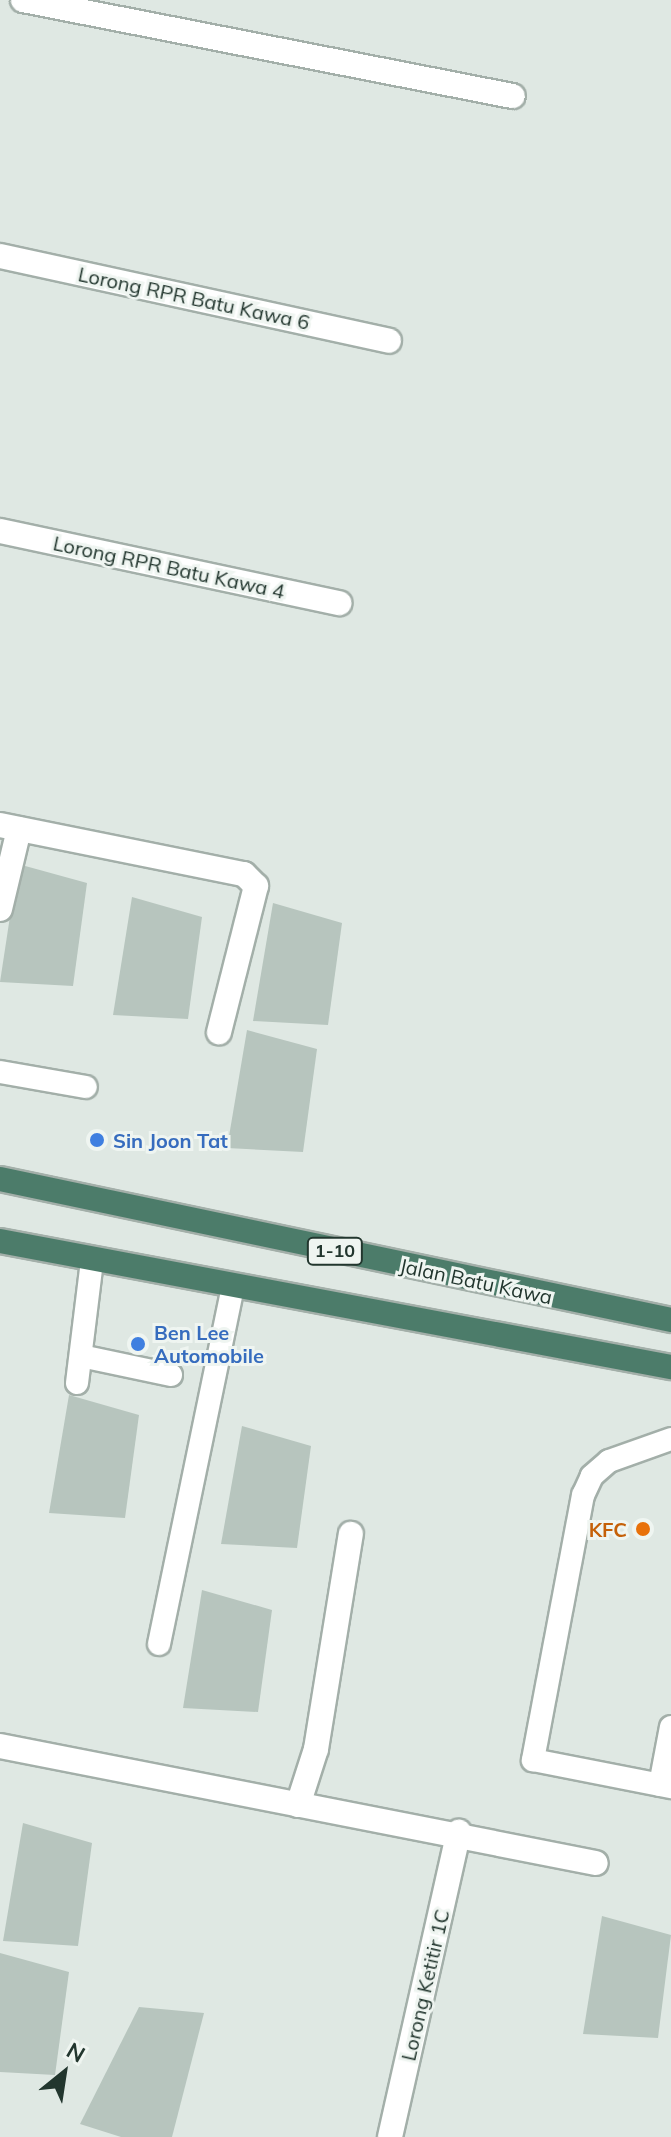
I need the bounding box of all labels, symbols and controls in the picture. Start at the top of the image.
street label: Lorong RPR Batu Kawa 6 [76,262,312,334]
street label: Lorong RPR Batu Kawa 4 [51,531,287,603]
place label: Sin Joon Tat [113,1128,228,1152]
marker: Sin Joon Tat [88,1131,106,1149]
road number: 1-10 [305,1237,365,1265]
street label: Jalan Batu Kawa [398,1253,554,1309]
place label: Ben Lee Automobile [154,1320,264,1367]
marker: Ben Lee Automobile [129,1335,147,1353]
place label: KFC [589,1517,627,1541]
marker: KFC [634,1520,652,1538]
street label: Lorong Ketitir 1C [396,1907,454,2063]
north arrow [24,2033,104,2113]
text: N [62,2036,90,2068]

